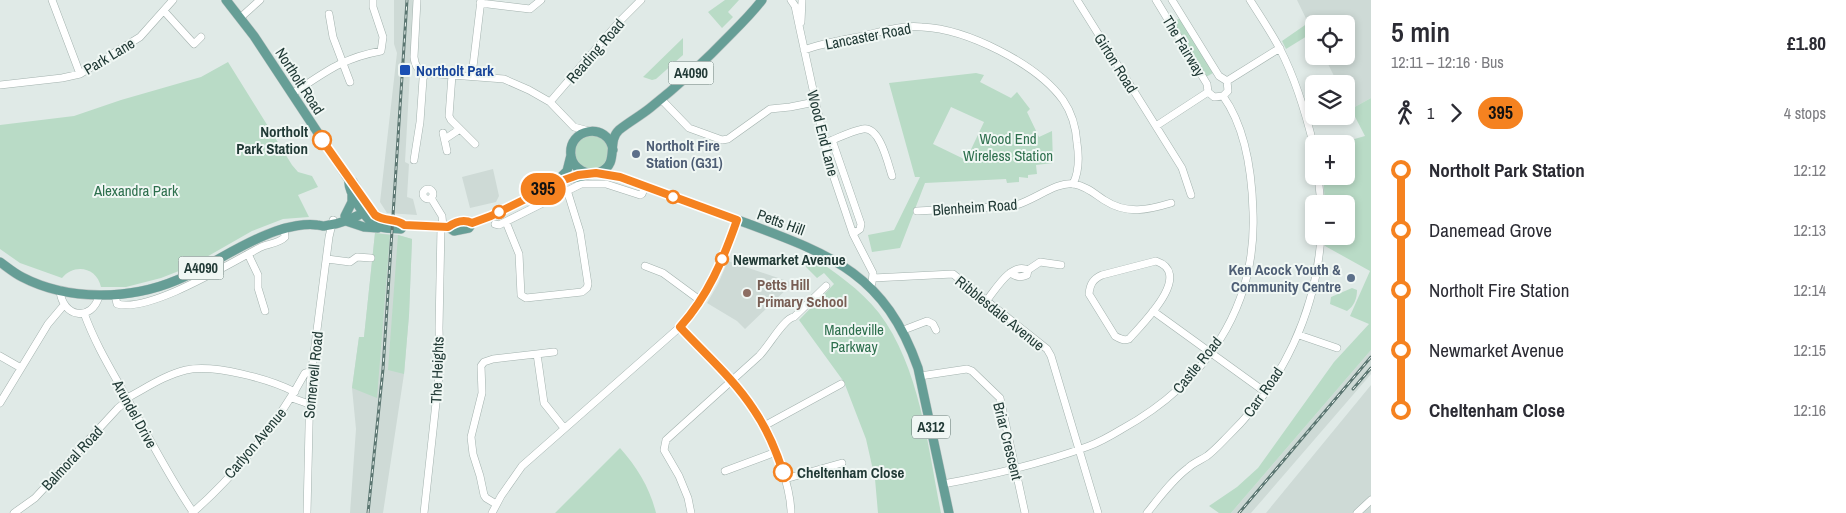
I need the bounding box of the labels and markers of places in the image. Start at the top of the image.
place label: Northolt Park [416,60,494,81]
marker: Northolt Park [398,63,412,77]
place label: Northolt Park Station [236,121,308,159]
marker: Northolt Park Station [312,130,332,150]
place label: Northolt Fire Station (G31) [646,135,723,173]
marker: Northolt Fire Station (G31) [630,148,642,160]
unlabelled marker [666,190,680,204]
unlabelled marker [492,205,506,219]
place label: Newmarket Avenue [733,249,846,270]
marker: Newmarket Avenue [715,252,729,266]
place label: Ken Acock Youth & Community Centre [1228,259,1341,297]
marker: Ken Acock Youth & Community Centre [1345,272,1357,284]
place label: Petts Hill Primary School [757,274,847,312]
marker: Petts Hill Primary School [741,287,753,299]
marker: Cheltenham Close [773,462,793,482]
place label: Cheltenham Close [797,462,904,483]

